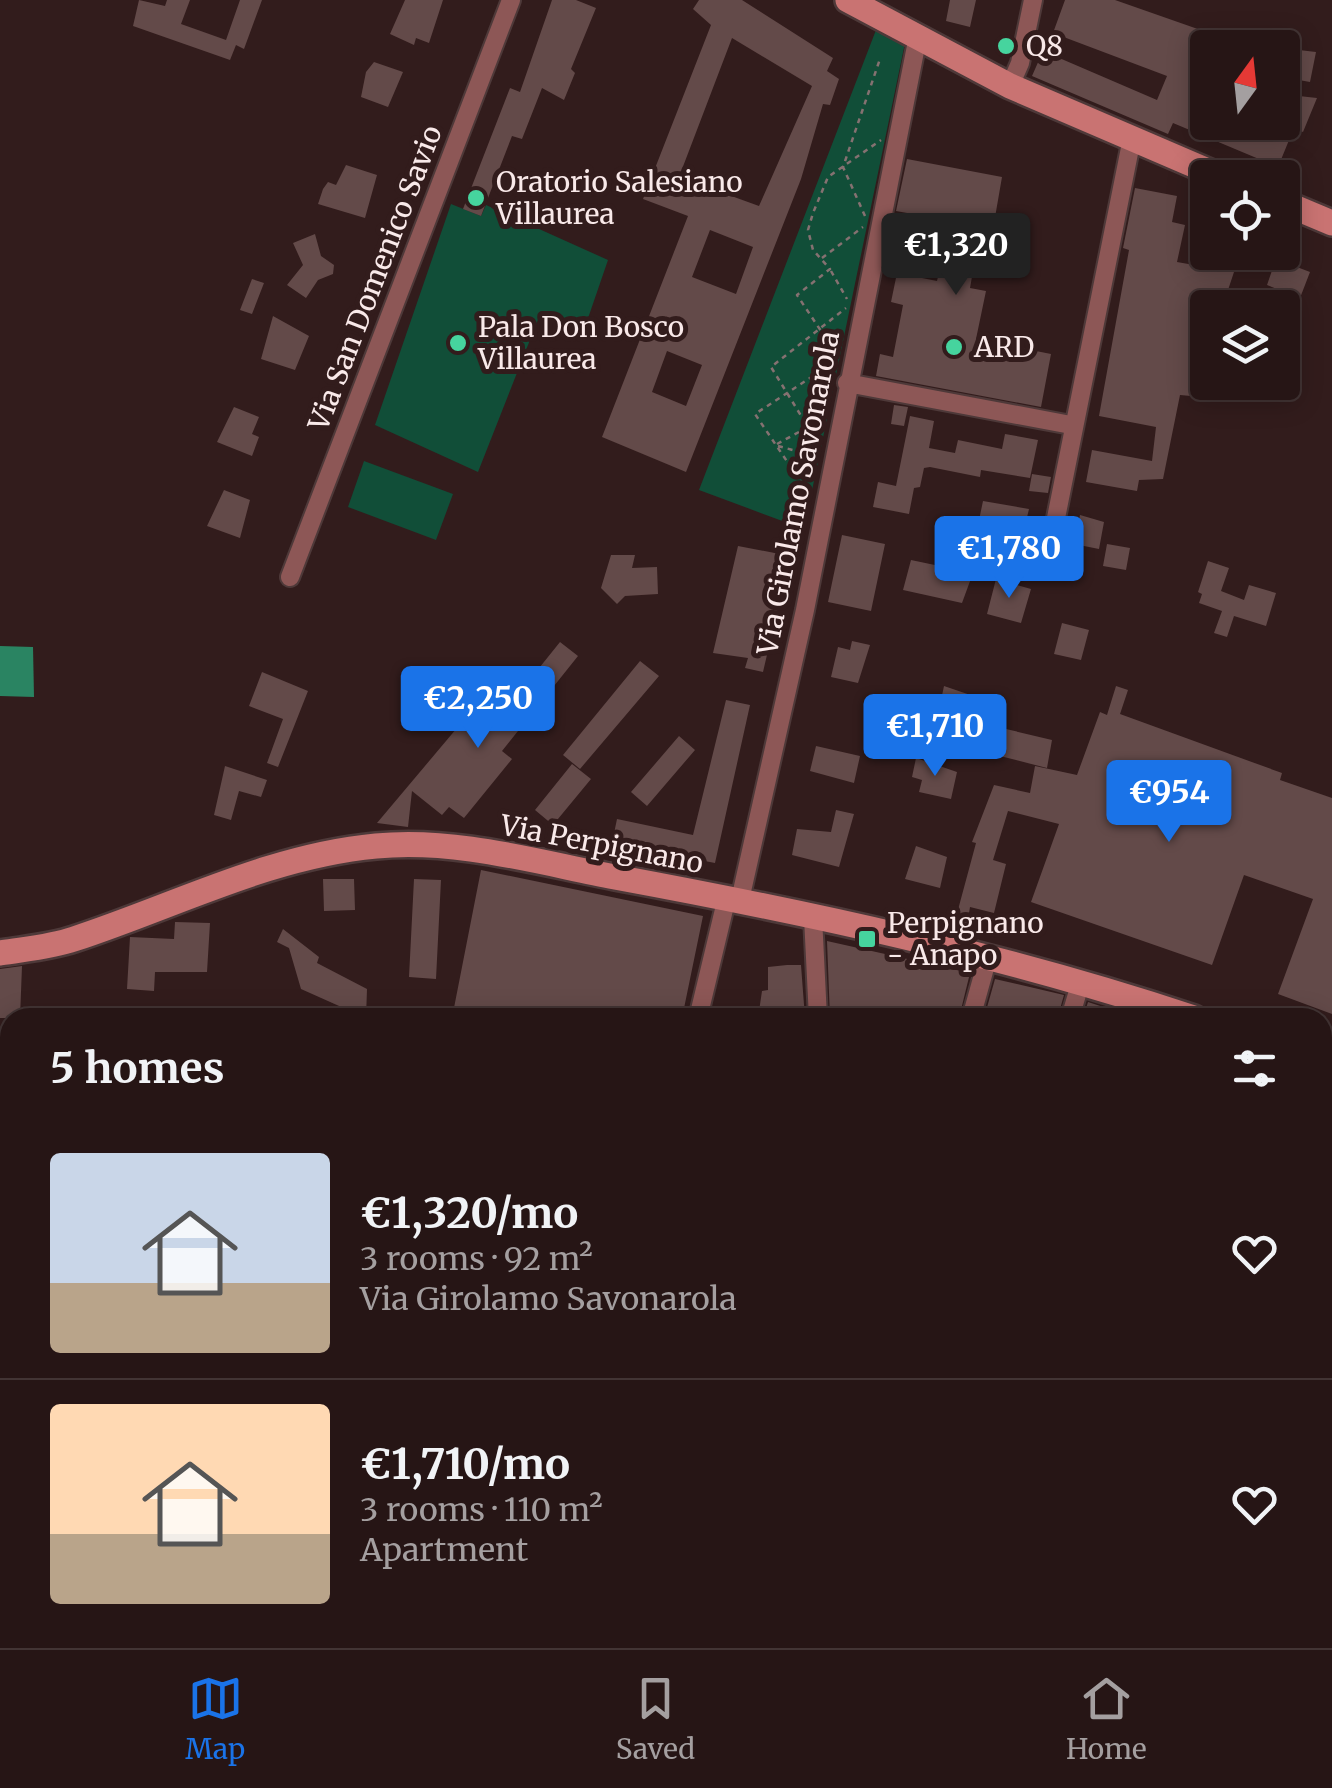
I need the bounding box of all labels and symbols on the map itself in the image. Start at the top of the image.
place label: Q8 [1026,28,1063,64]
north arrow [1190,30,1300,140]
marker: Q8 [995,35,1017,57]
street label: Via San Domenico Savio [300,120,450,437]
place label: Oratorio Salesiano Villaurea [495,164,743,232]
marker: Oratorio Salesiano Villaurea [465,187,487,209]
pin: €1,320 [875,213,1037,298]
place label: Pala Don Bosco Villaurea [477,309,684,377]
street label: Via Girolamo Savonarola [749,328,847,659]
place label: ARD [973,329,1034,365]
marker: Pala Don Bosco Villaurea [447,332,469,354]
marker: ARD [943,336,965,358]
pin: €1,780 [928,516,1090,601]
pin: €2,250 [397,666,559,751]
pin: €1,710 [854,694,1016,779]
pin: €954 [1110,760,1228,845]
street label: Via Perpignano [497,807,706,881]
place label: Perpignano - Anapo [887,905,1044,973]
marker: Perpignano - Anapo [856,928,878,950]

